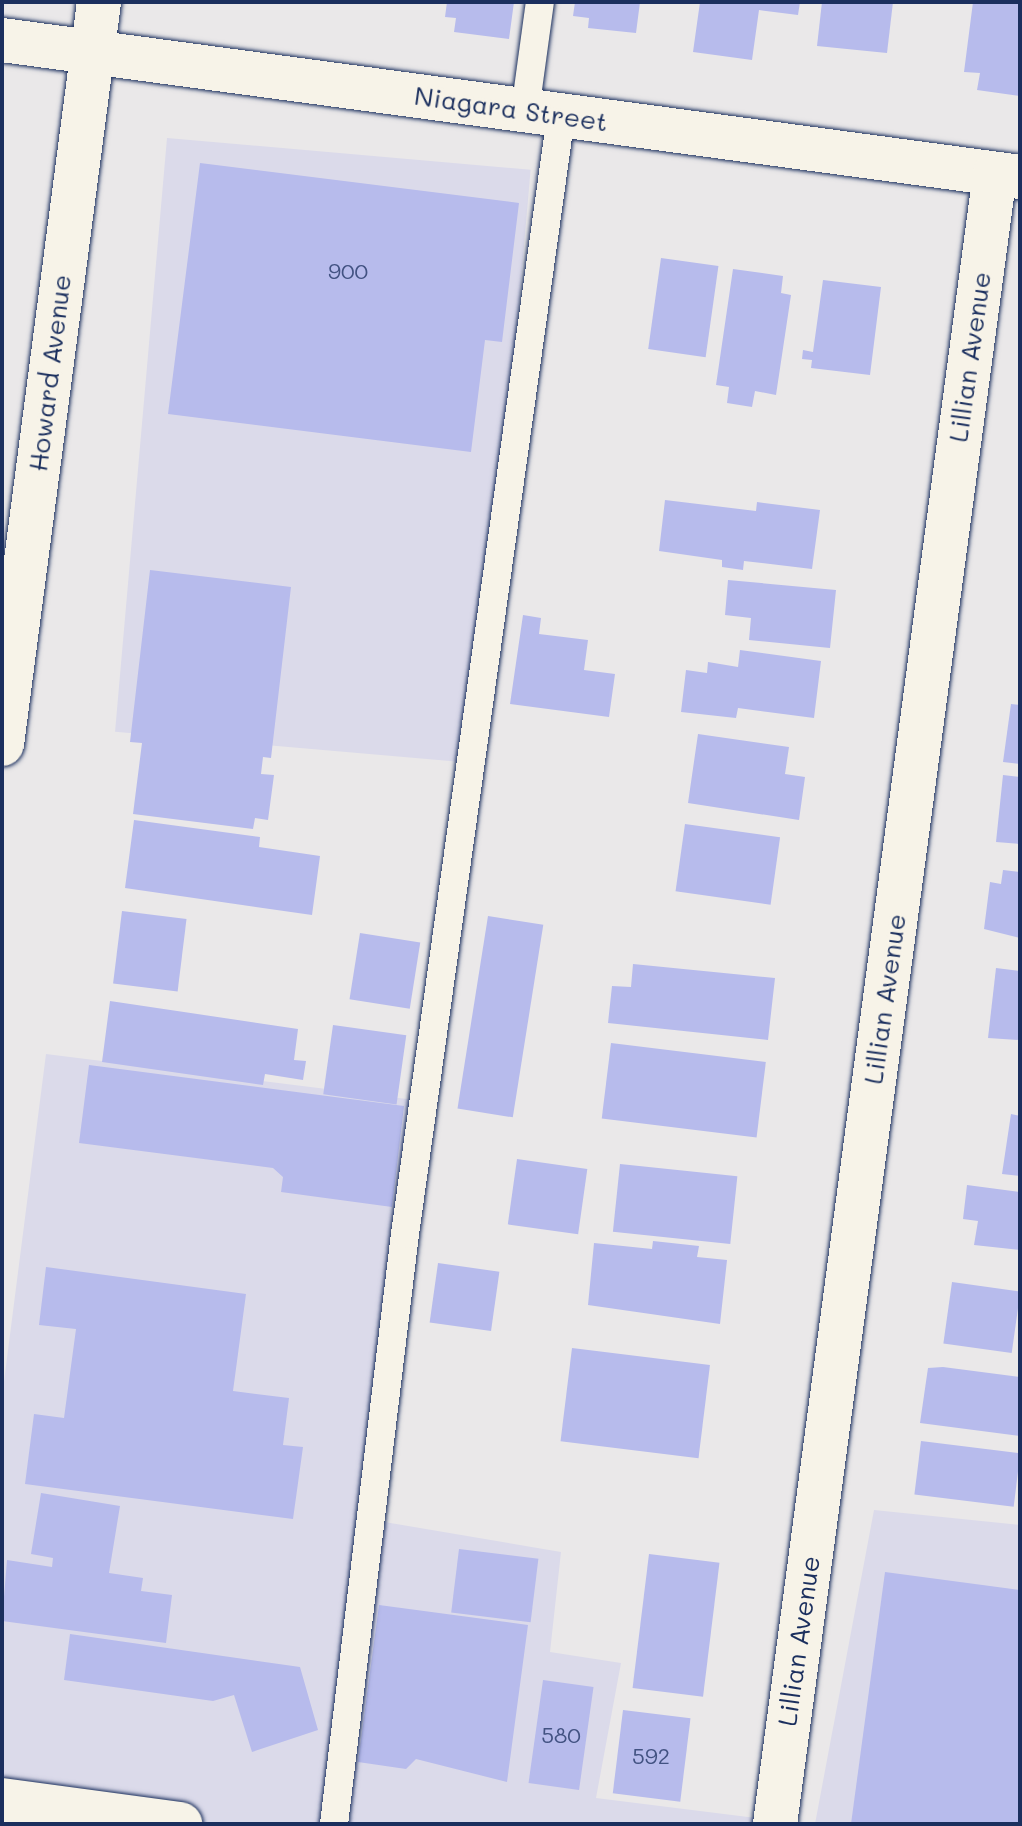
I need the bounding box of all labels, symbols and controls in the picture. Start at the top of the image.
street label: Niagara Street [412,80,610,138]
house number: 900 [328,258,368,284]
street label: Lillian Avenue [943,270,997,444]
street label: Howard Avenue [22,273,78,473]
street label: Lillian Avenue [858,912,912,1086]
street label: Lillian Avenue [772,1554,826,1728]
house number: 580 [541,1722,581,1748]
house number: 592 [632,1743,670,1769]

